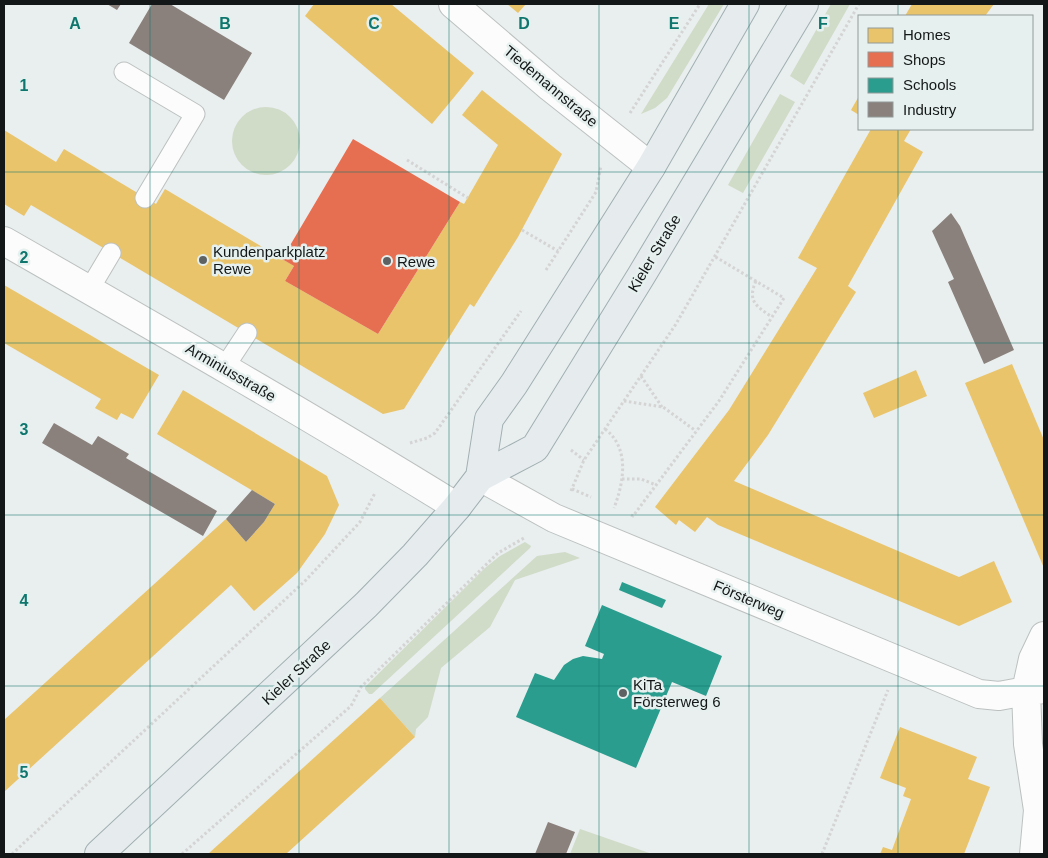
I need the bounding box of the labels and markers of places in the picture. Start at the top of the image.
place label: Kundenparkplatz Rewe [213,243,326,277]
place label: Rewe [397,253,435,270]
marker: Kundenparkplatz Rewe [197,254,209,266]
marker: Rewe [381,255,393,267]
place label: KiTa Försterweg 6 [633,676,721,710]
marker: KiTa Försterweg 6 [617,687,629,699]

